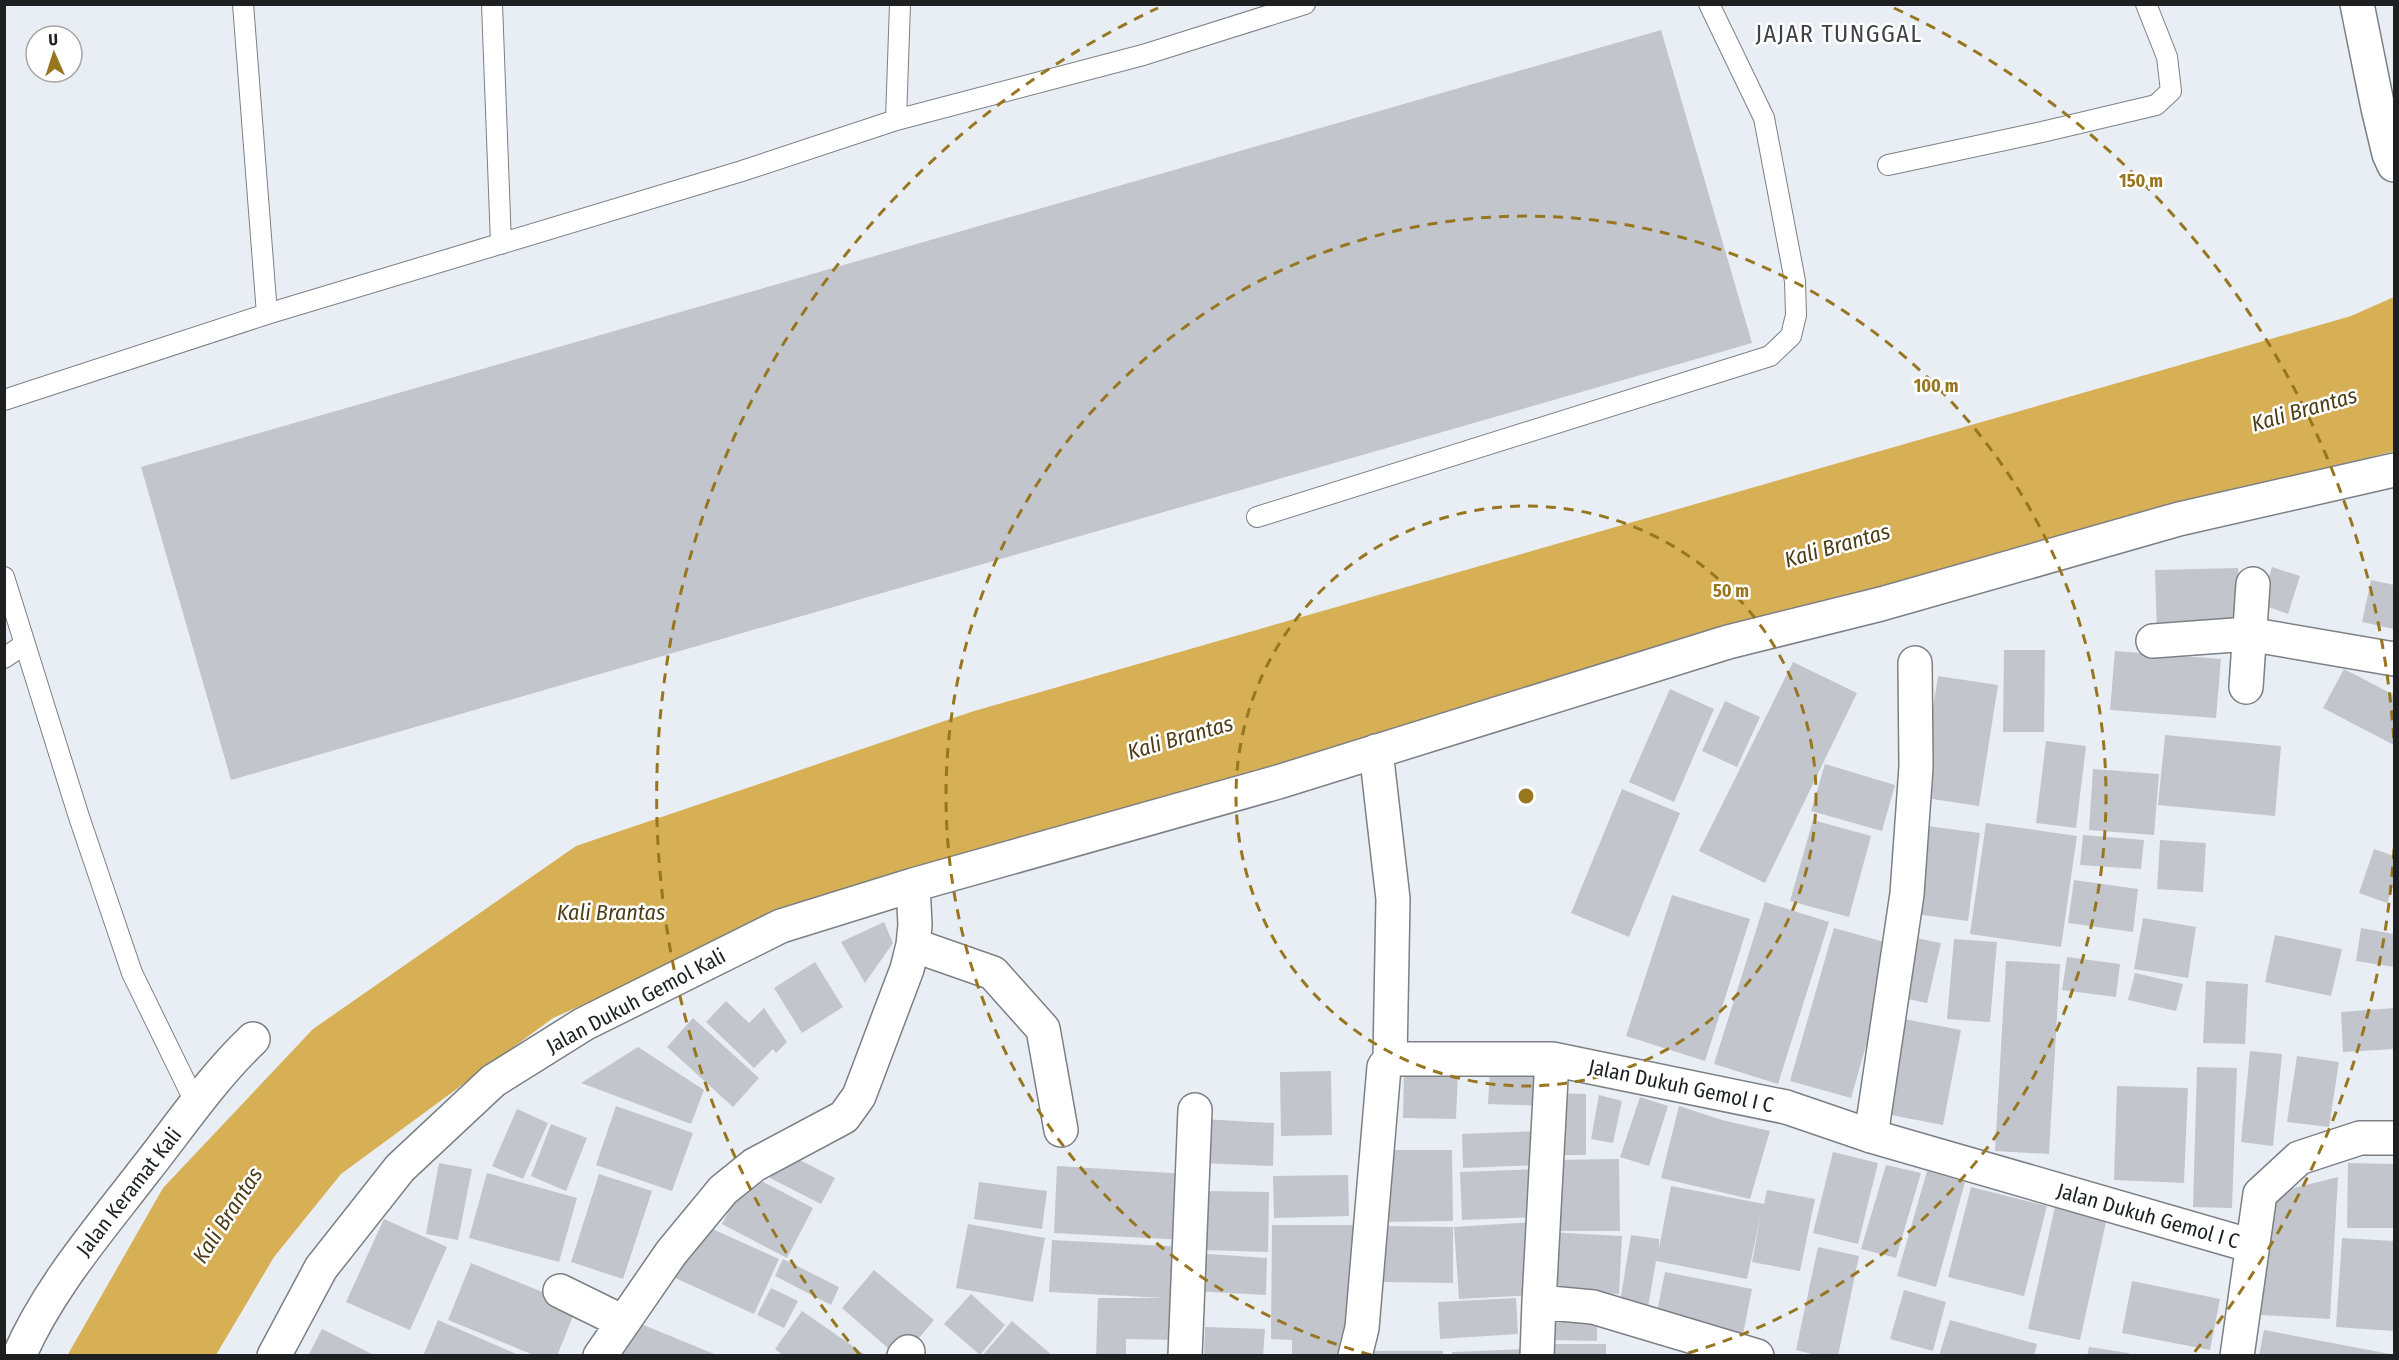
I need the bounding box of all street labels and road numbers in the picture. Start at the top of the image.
street label: Jalan Dukuh Gemol Kali [542,943,730,1059]
street label: Jalan Dukuh Gemol I C [1586,1054,1776,1118]
street label: Jalan Keramat Kali [71,1123,187,1261]
street label: Jalan Dukuh Gemol I C [2054,1178,2243,1255]

